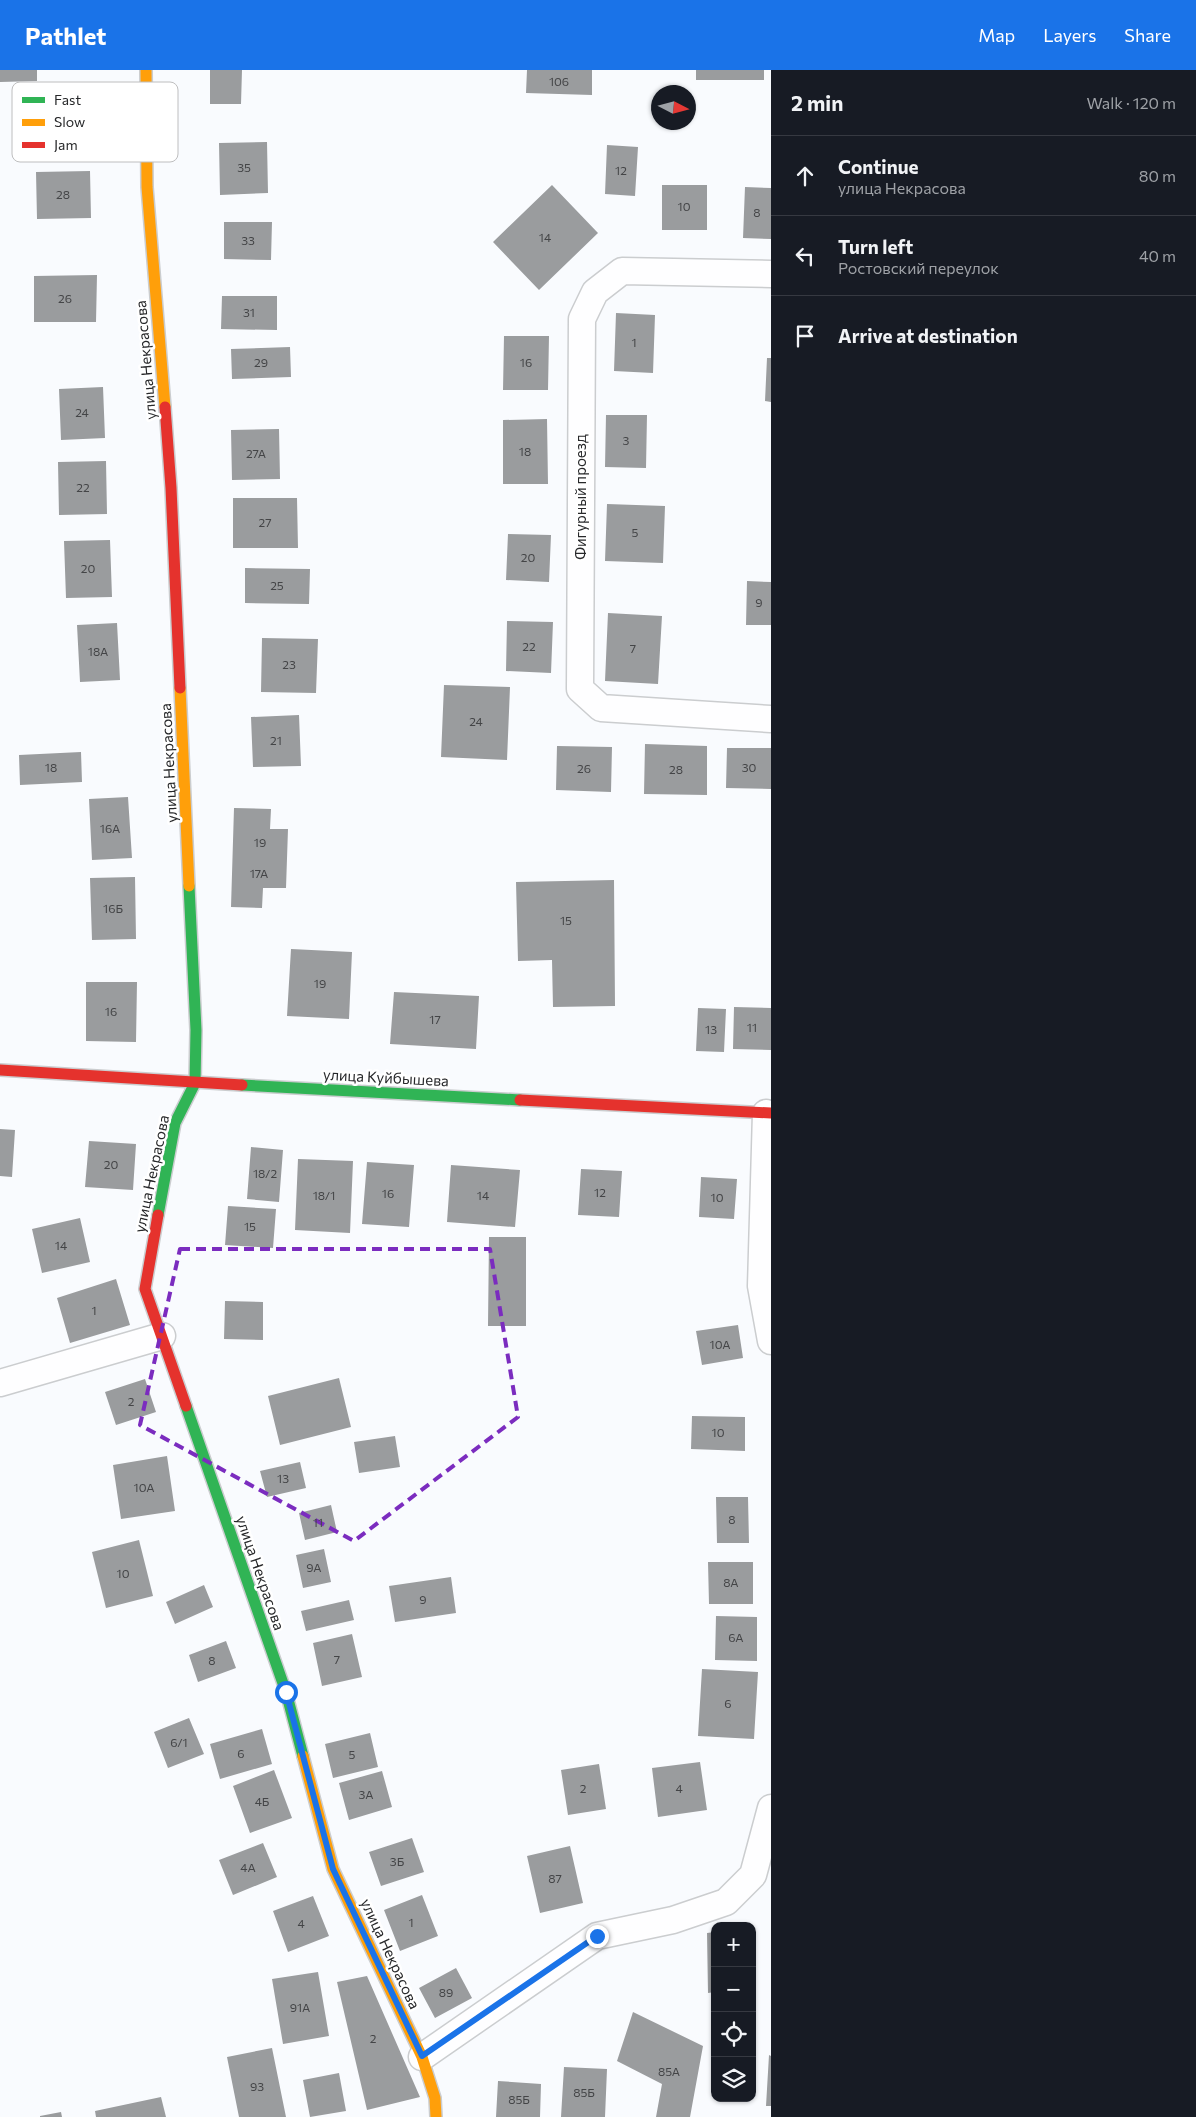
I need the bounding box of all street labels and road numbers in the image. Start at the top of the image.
street label: улица Некрасова [131,300,159,421]
street label: Фигурный проезд [571,434,589,560]
street label: улица Некрасова [156,703,180,823]
street label: улица Куйбышева [323,1065,449,1089]
street label: улица Некрасова [130,1113,172,1234]
street label: улица Некрасова [233,1513,289,1632]
street label: улица Некрасова [357,1896,424,2012]

